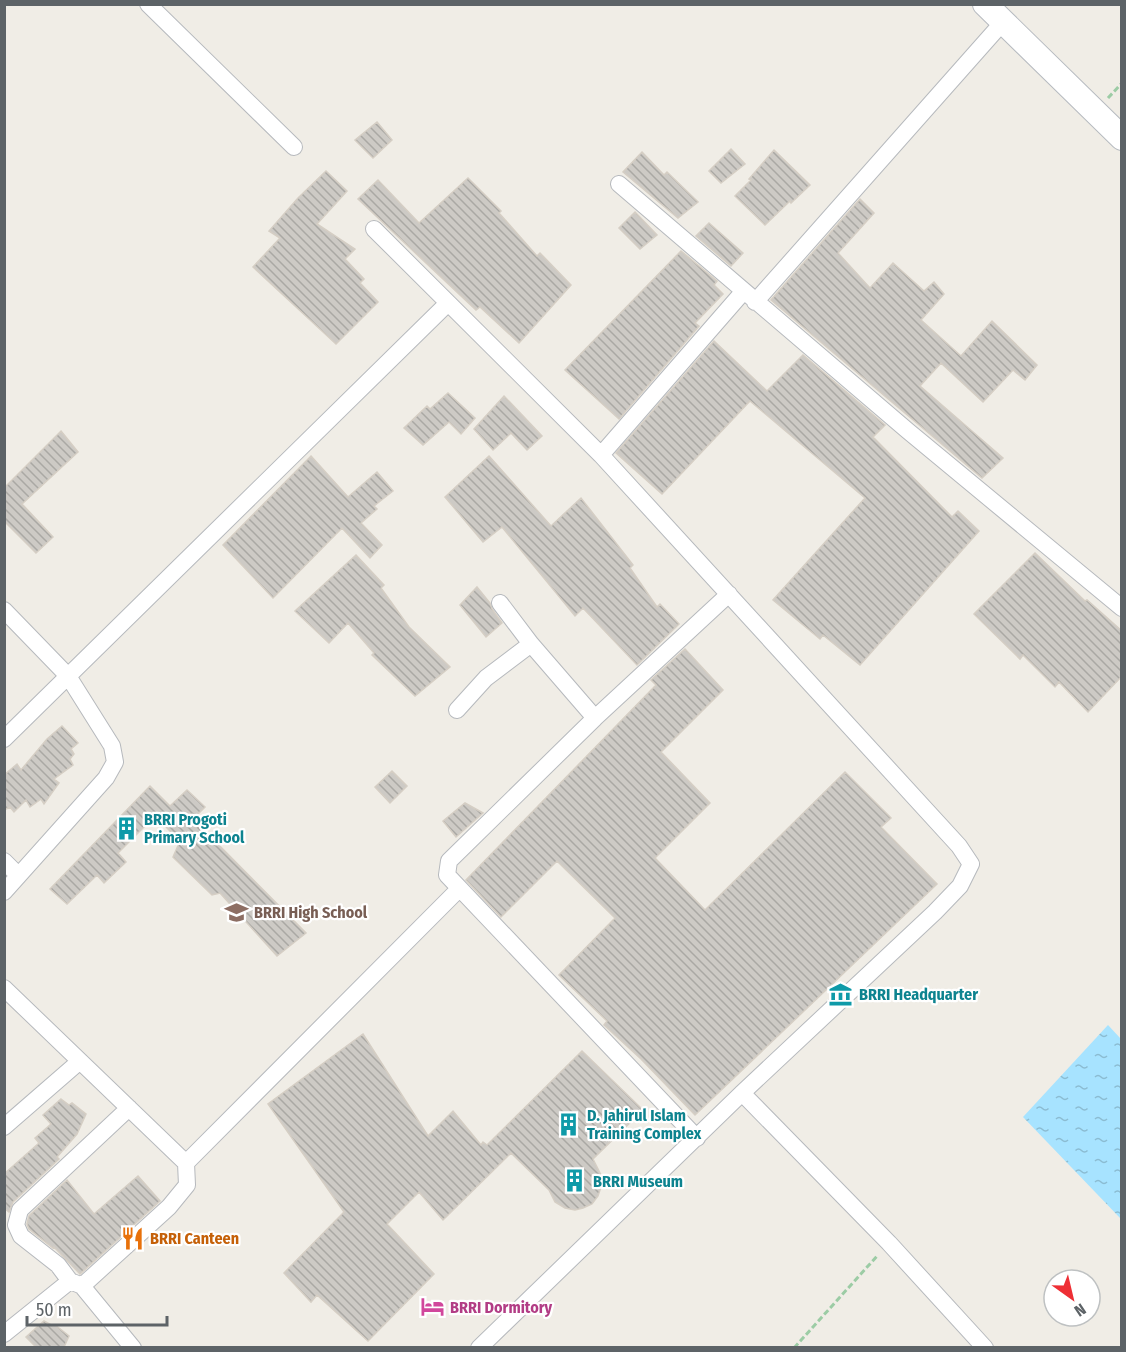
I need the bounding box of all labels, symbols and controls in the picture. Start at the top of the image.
place label: BRRI Progoti Primary School [144,810,245,847]
building icon: BRRI Progoti Primary School [113,815,139,841]
school or university icon: BRRI High School [223,899,249,925]
place label: BRRI High School [254,903,368,922]
museum icon: BRRI Headquarter [828,981,854,1007]
place label: BRRI Headquarter [859,985,978,1004]
place label: D. Jahirul Islam Training Complex [587,1106,702,1143]
building icon: D. Jahirul Islam Training Complex [556,1111,582,1137]
building icon: BRRI Museum [562,1168,588,1194]
place label: BRRI Museum [593,1172,683,1191]
restaurant icon: BRRI Canteen [119,1225,145,1251]
place label: BRRI Canteen [150,1229,239,1248]
north arrow [1042,1268,1102,1328]
scale bar [27,1289,166,1327]
hotel icon: BRRI Dormitory [419,1294,445,1320]
place label: BRRI Dormitory [450,1298,553,1317]
text: 50 m [36,1299,72,1321]
text: N [1071,1299,1089,1321]

